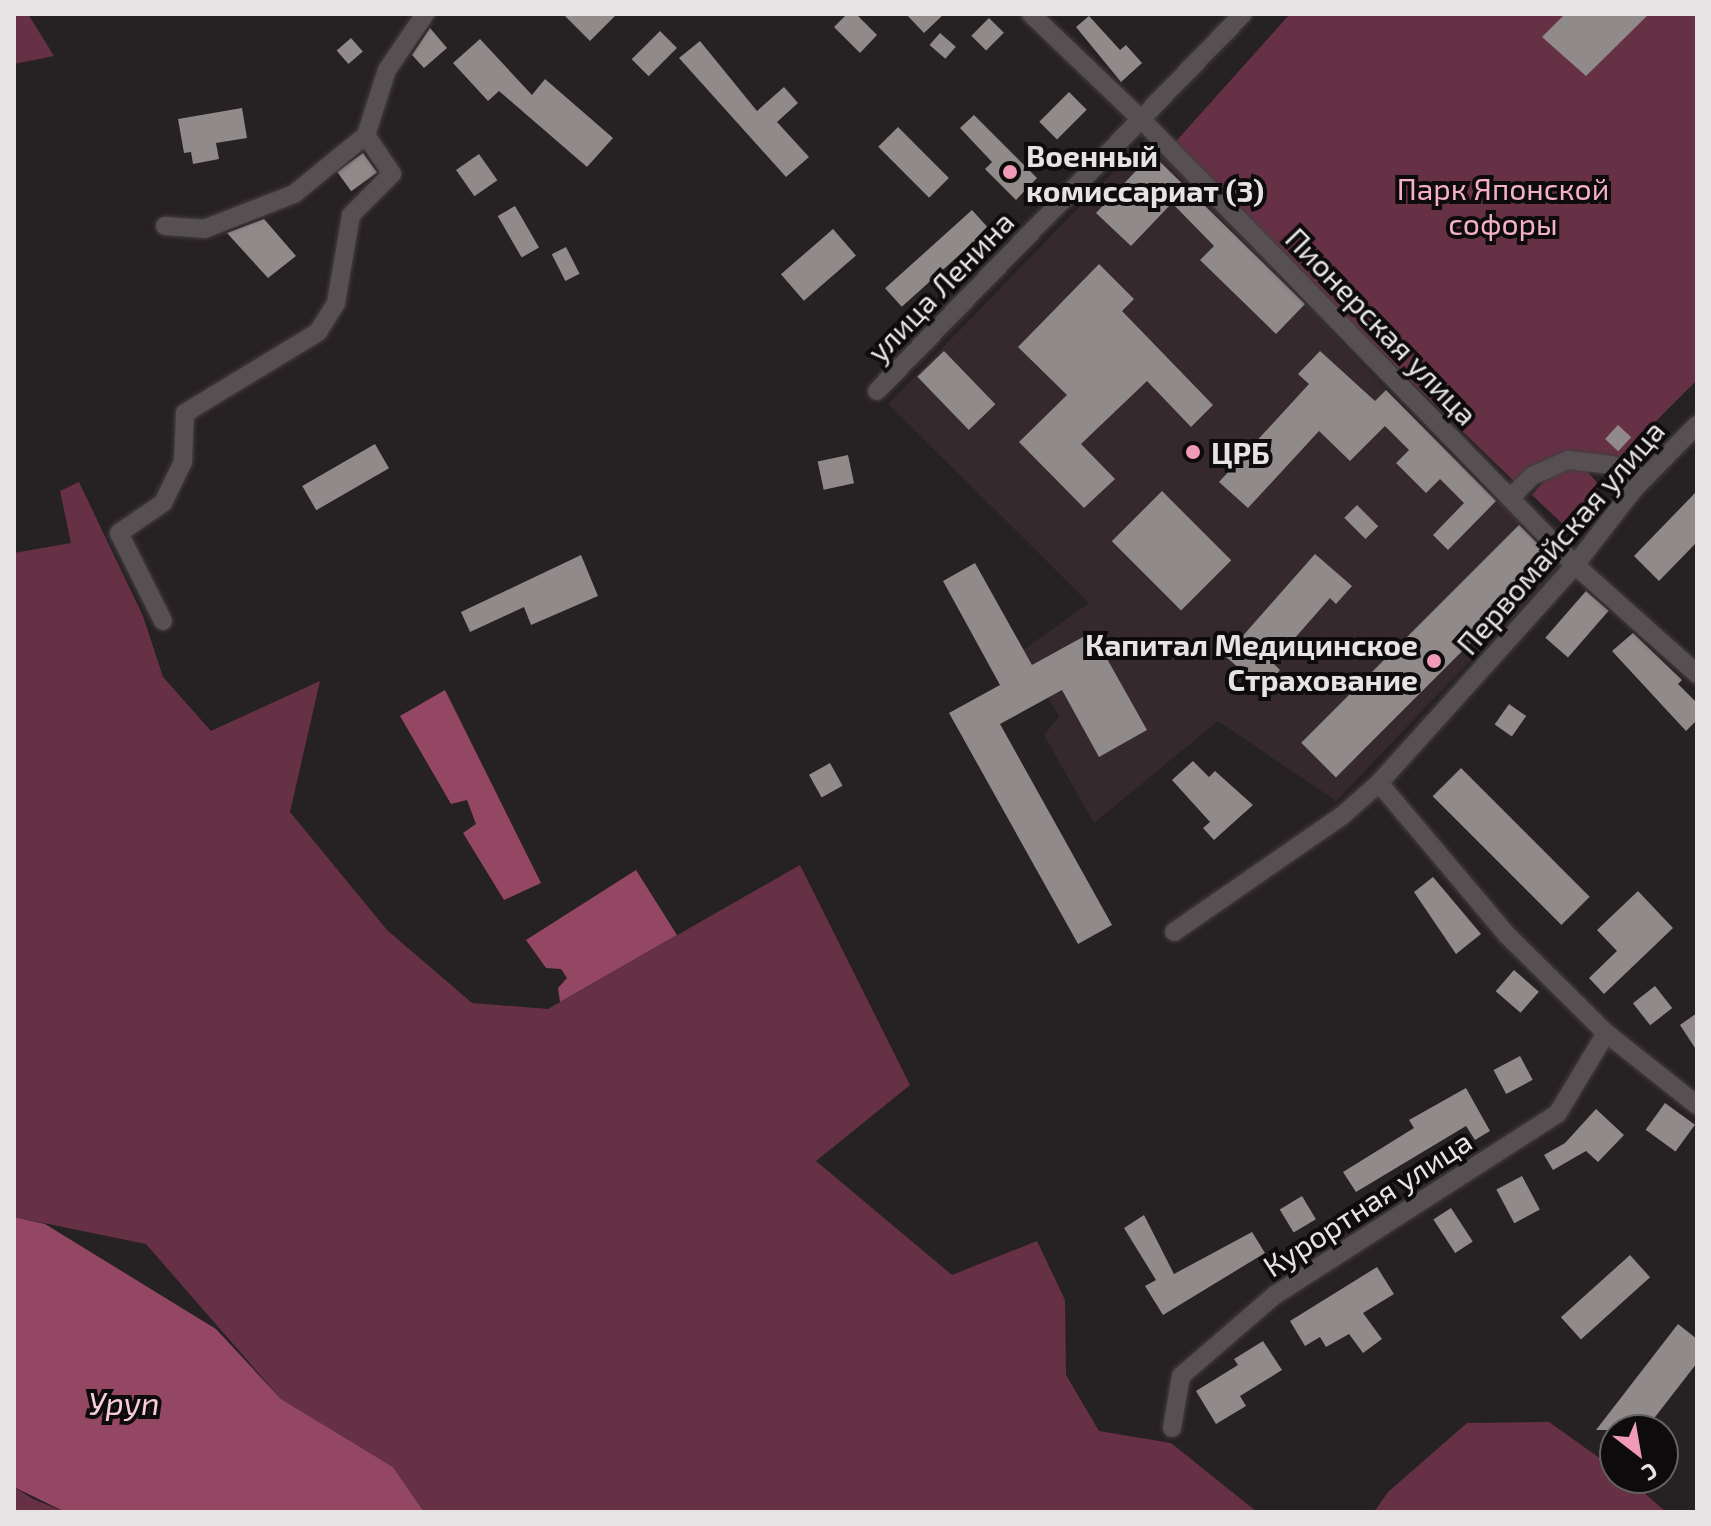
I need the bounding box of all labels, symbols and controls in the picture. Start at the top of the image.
place label: Военный комиссариат (3) [1026,137,1264,208]
marker: Военный комиссариат (3) [1001,163,1019,181]
park label: Парк Японской софоры [1397,170,1609,240]
street label: улица Ленина [859,203,1021,369]
street label: Пионерская улица [1279,220,1485,432]
street label: Первомайская улица [1449,413,1671,661]
place label: ЦРБ [1211,434,1270,470]
marker: ЦРБ [1182,441,1204,463]
place label: Капитал Медицинское Страхование [1085,626,1418,696]
marker: Капитал Медицинское Страхование [1425,652,1443,670]
street label: Курортная улица [1256,1122,1478,1284]
water label: Уруп [88,1383,160,1421]
north arrow [1599,1414,1679,1494]
text: С [1638,1458,1663,1487]

